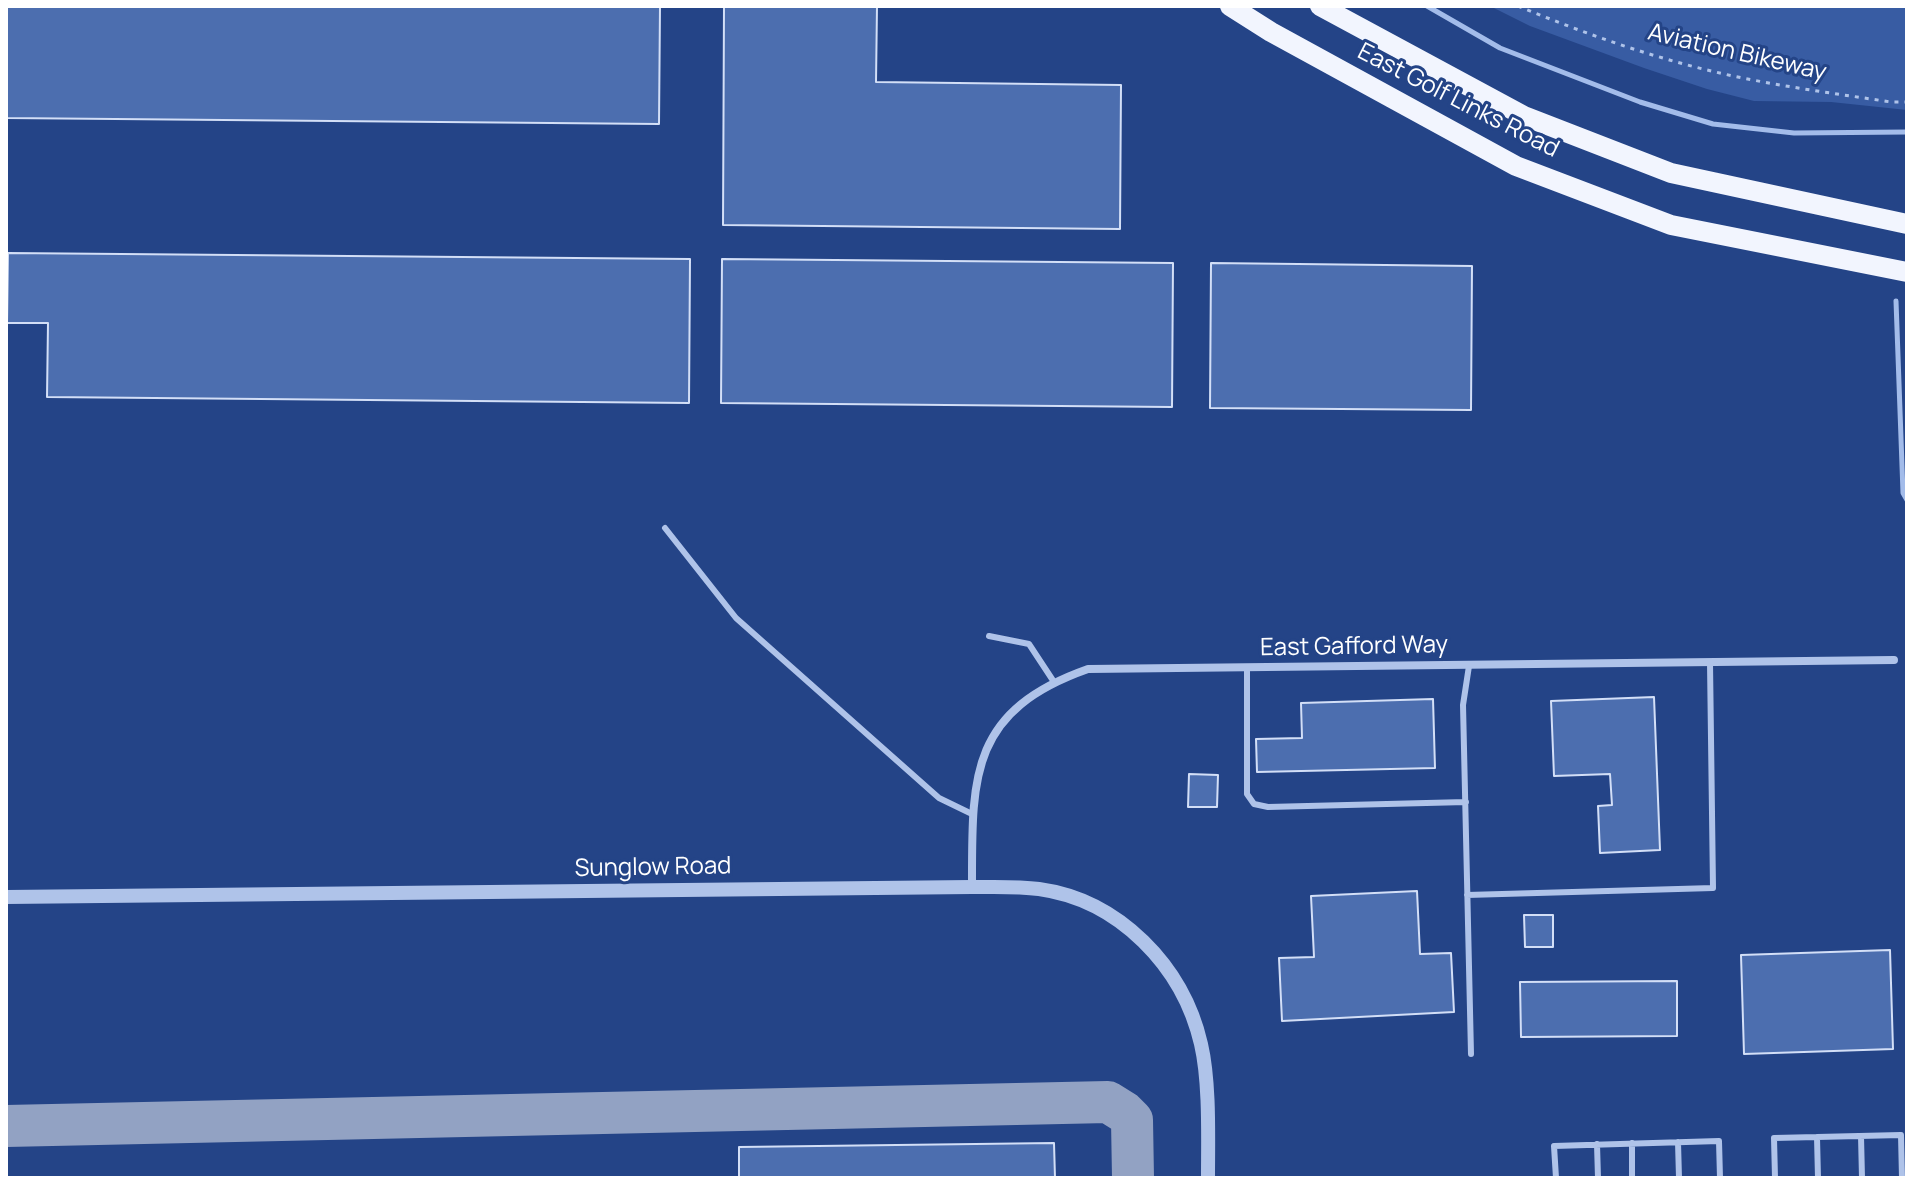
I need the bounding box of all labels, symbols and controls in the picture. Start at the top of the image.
street label: Aviation Bikeway [1645,18,1829,88]
street label: East Golf Links Road [1353,38,1563,164]
street label: East Gafford Way [1260,631,1448,663]
street label: Sunglow Road [574,852,732,884]

